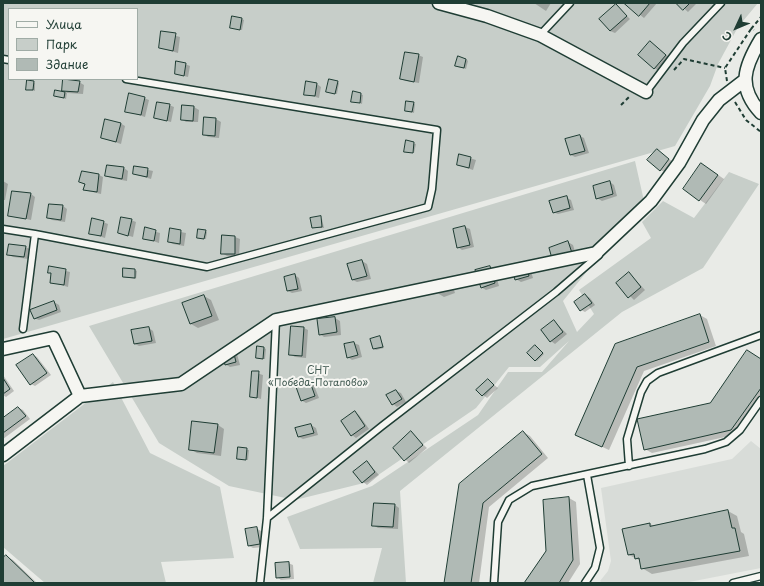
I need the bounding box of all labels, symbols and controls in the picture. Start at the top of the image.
legend [8,8,138,80]
north arrow [716,8,756,48]
text: Улица [46,15,82,33]
text: С [718,28,736,46]
text: Парк [46,35,77,53]
text: Здание [46,55,88,73]
park label: СНТ «Победа-Потапово» [268,365,368,388]

